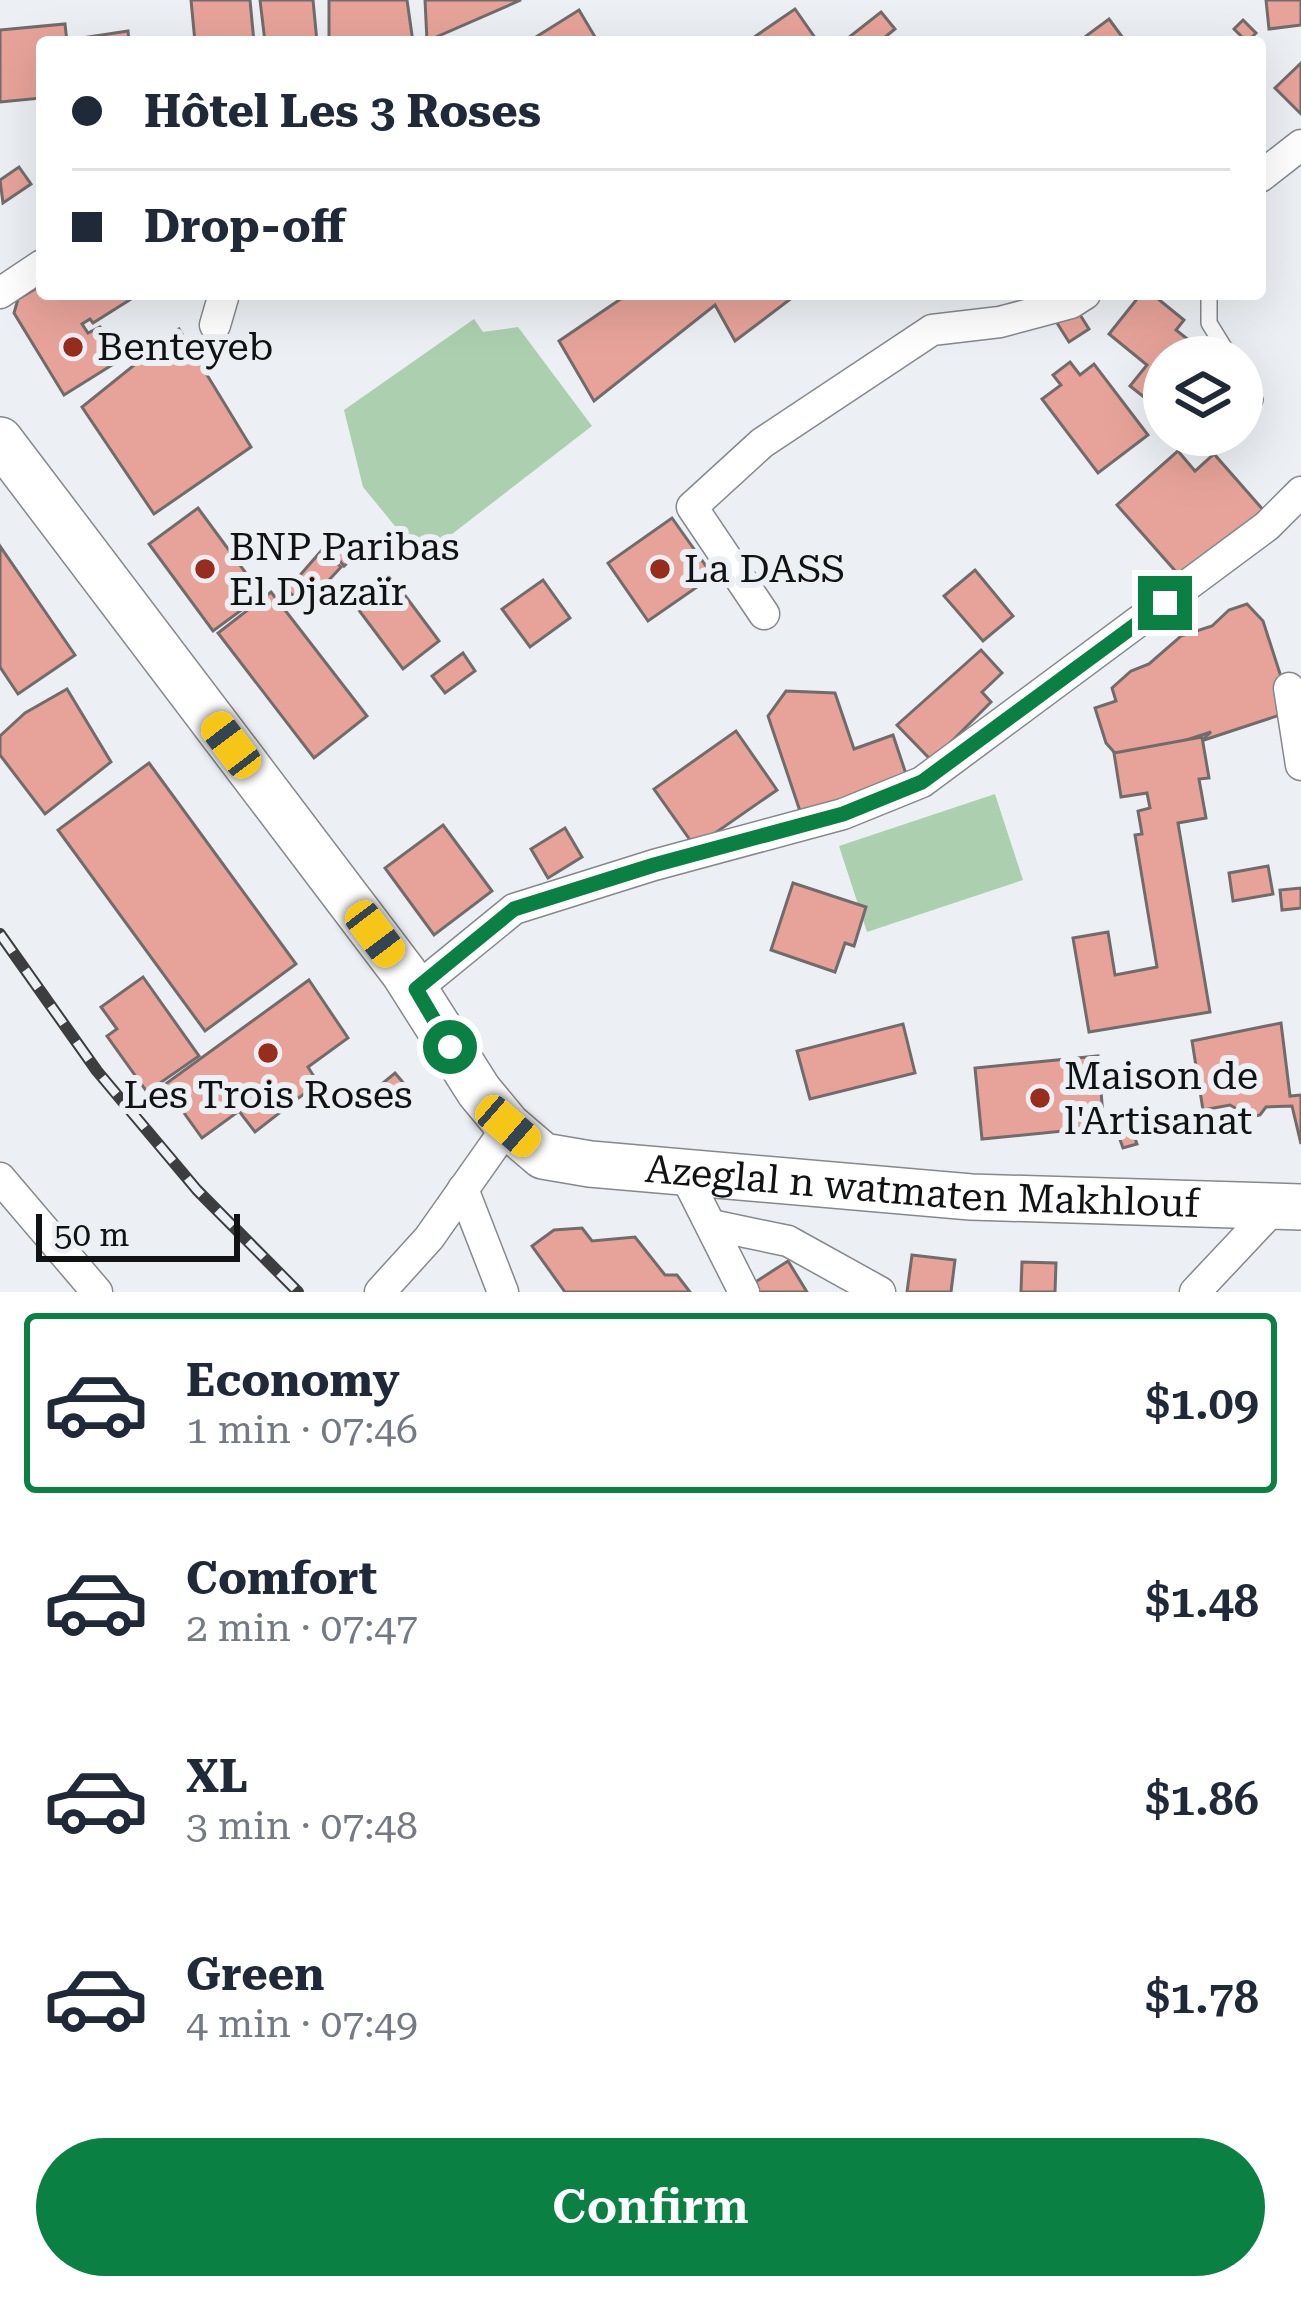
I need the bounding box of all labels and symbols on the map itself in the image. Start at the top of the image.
place label: Benteyeb [97,324,273,370]
marker: Benteyeb [60,334,86,360]
place label: BNP Paribas El Djazaïr [229,524,459,615]
place label: La DASS [684,546,845,592]
marker: BNP Paribas El Djazaïr [192,556,218,582]
marker: La DASS [647,556,673,582]
route end [1138,576,1192,630]
car [195,705,267,785]
car [339,894,411,974]
route start [423,1020,477,1074]
marker: Les Trois Roses [255,1040,281,1066]
place label: Maison de l'Artisanat [1064,1053,1258,1144]
place label: Les Trois Roses [123,1072,413,1118]
marker: Maison de l'Artisanat [1027,1085,1053,1111]
car [469,1089,547,1163]
street label: Azeglal n watmaten Makhlouf [643,1146,1201,1227]
scale bar [36,1208,240,1261]

